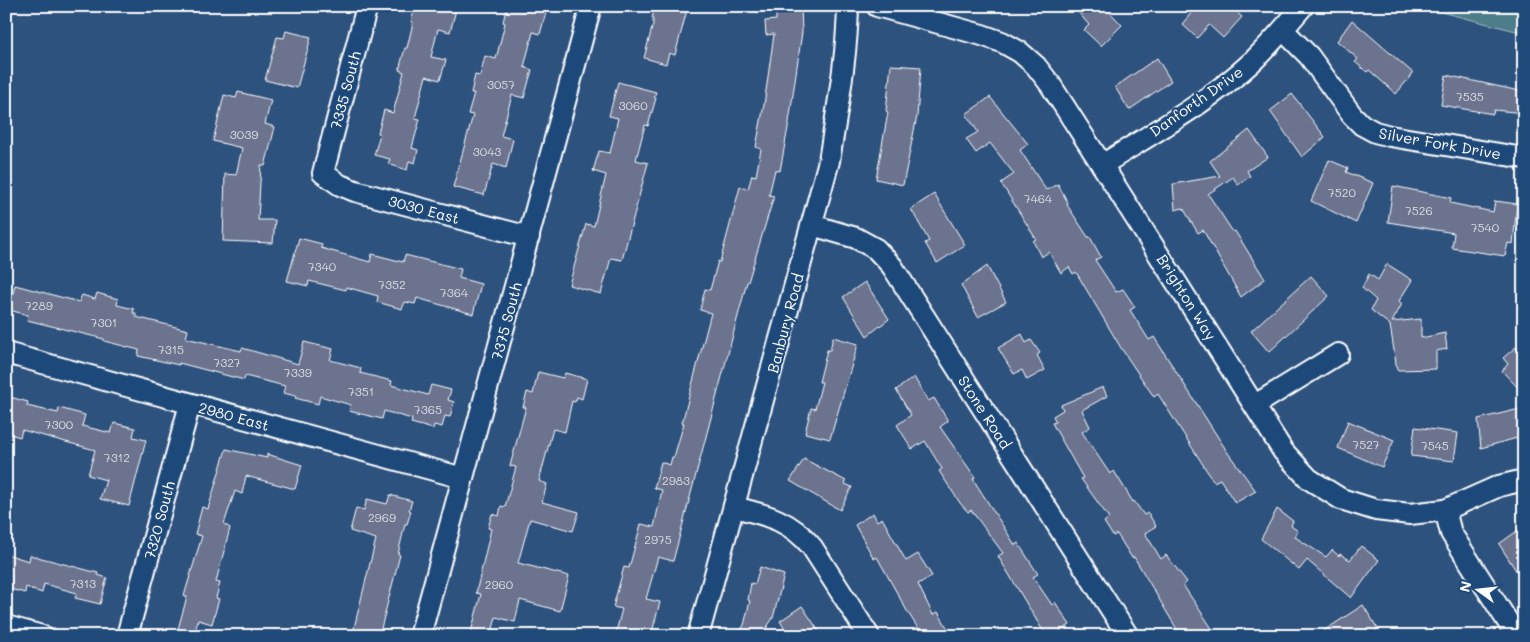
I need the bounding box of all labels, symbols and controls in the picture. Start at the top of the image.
street label: 7335 South [325,49,365,131]
street label: Danforth Drive [1145,61,1247,141]
house number: 3057 [487,76,515,92]
house number: 7535 [1456,88,1484,104]
house number: 3060 [618,97,648,113]
street label: Silver Fork Drive [1377,122,1503,164]
house number: 3039 [230,126,258,142]
house number: 3043 [473,143,501,159]
house number: 7520 [1328,184,1356,200]
street label: 3030 East [386,190,462,228]
house number: 7464 [1024,190,1052,206]
house number: 7526 [1405,202,1433,218]
house number: 7540 [1471,219,1500,235]
street label: Brighton Way [1153,250,1221,344]
house number: 7340 [308,258,337,274]
street label: Banbury Road [762,271,808,375]
house number: 7352 [378,276,406,292]
street label: 7375 South [486,280,526,362]
house number: 7364 [440,284,468,300]
house number: 7289 [25,297,53,313]
house number: 7301 [91,314,117,330]
house number: 7315 [158,341,184,357]
house number: 7327 [213,354,241,370]
house number: 7339 [284,364,312,380]
street label: Stone Road [954,371,1016,453]
house number: 7351 [348,383,374,399]
street label: 2980 East [197,397,271,435]
house number: 7365 [414,401,442,417]
house number: 7300 [45,416,74,432]
house number: 7527 [1352,436,1380,452]
house number: 7545 [1421,437,1449,453]
house number: 7312 [104,449,130,465]
house number: 2983 [662,472,690,488]
street label: 7320 South [139,479,179,561]
house number: 2969 [368,509,396,525]
house number: 2975 [644,531,672,547]
north arrow [1452,564,1502,614]
house number: 7313 [70,575,96,591]
house number: 2960 [485,576,514,592]
text: N [1454,579,1476,594]

